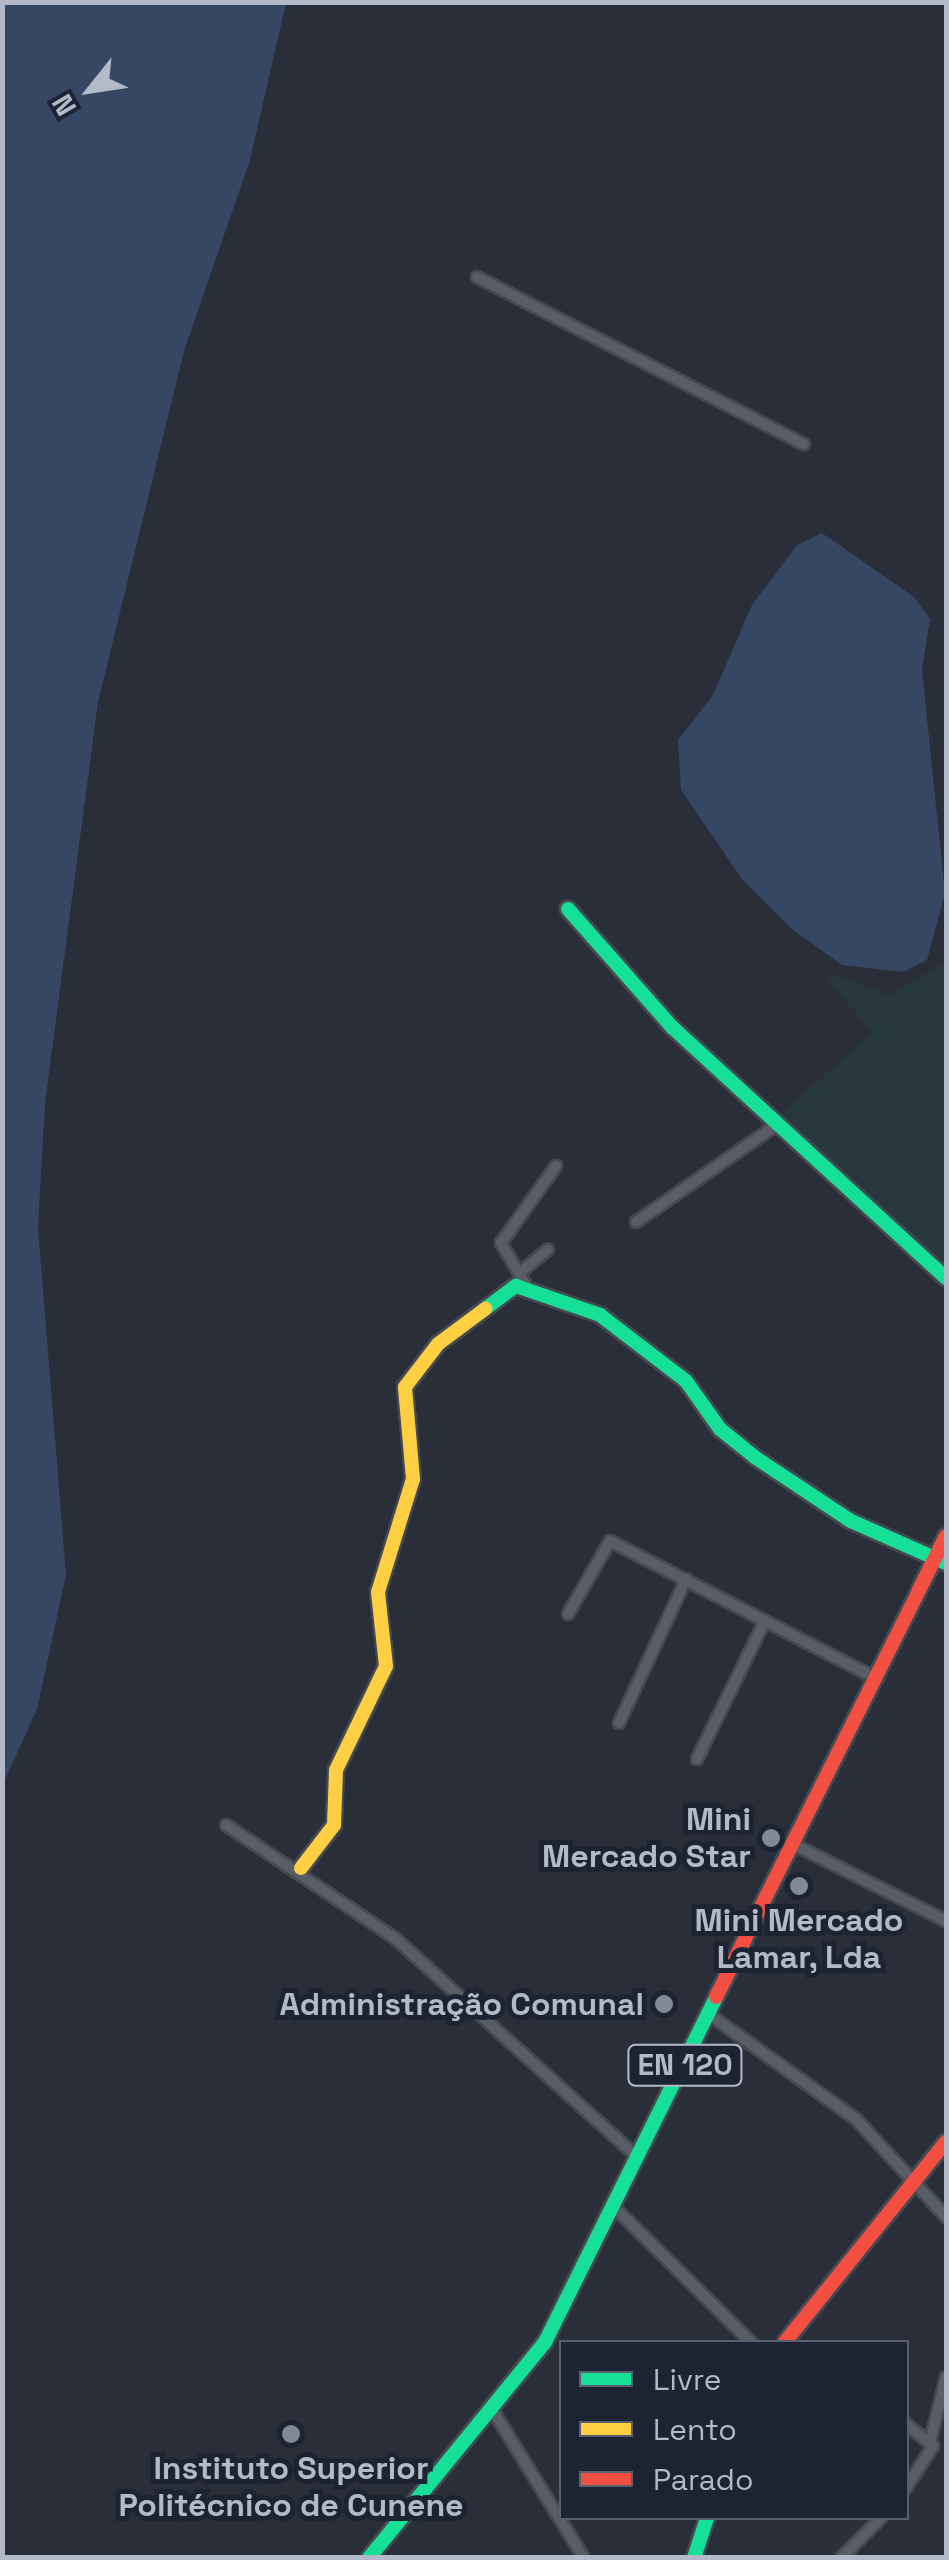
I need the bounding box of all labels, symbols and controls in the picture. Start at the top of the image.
north arrow [40,40,140,140]
text: N [44,88,84,122]
place label: Mini Mercado Star [542,1801,751,1876]
marker: Mini Mercado Star [760,1827,782,1849]
marker: Mini Mercado Lamar, Lda [788,1875,810,1897]
place label: Mini Mercado Lamar, Lda [695,1902,903,1977]
place label: Administração Comunal [279,1985,644,2023]
marker: Administração Comunal [653,1993,675,2015]
road number: EN 120 [625,2040,745,2090]
legend [559,2340,909,2520]
text: Livre [653,2360,721,2399]
text: Lento [653,2410,737,2449]
marker: Instituto Superior Politécnico de Cunene [280,2423,302,2445]
place label: Instituto Superior Politécnico de Cunene [118,2450,464,2525]
text: Parado [653,2460,753,2499]

